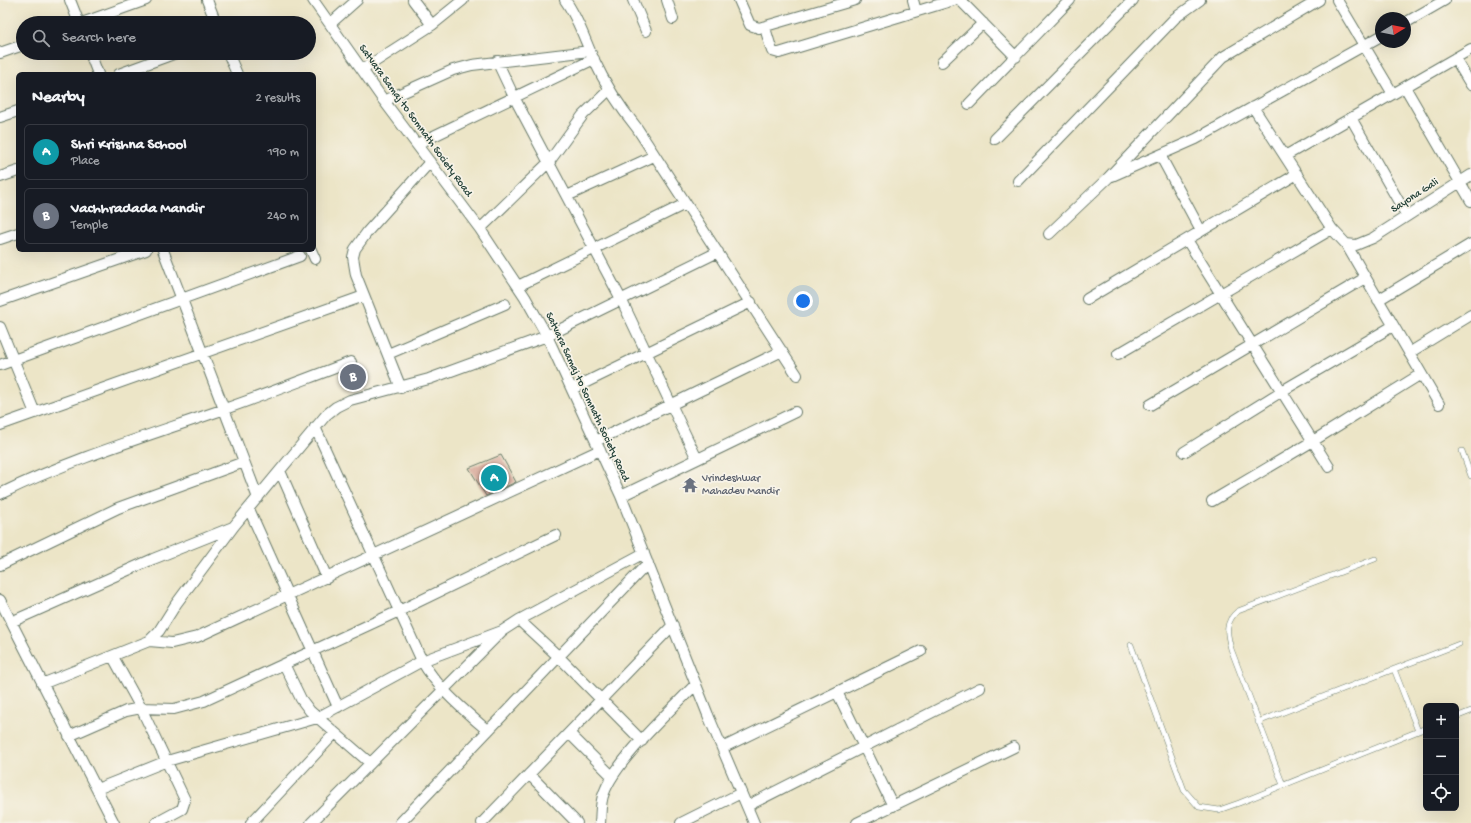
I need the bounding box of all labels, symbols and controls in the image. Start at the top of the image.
north arrow [1375,12,1411,48]
search box [16,16,316,60]
icon: search [30,27,52,49]
text: Search here [62,29,136,47]
street label: Satvara Samaj to Somnath Society Road [356,43,475,201]
text: Nearby [32,88,85,108]
text: 2 results [255,91,300,106]
text: Shri Krishna School [71,136,187,154]
text: A [42,145,50,160]
text: 190 m [268,145,299,160]
text: Place [71,154,99,169]
street label: Sayona Gali [1389,176,1441,216]
text: Vachhradada Mandir [71,200,204,218]
text: B [43,209,49,224]
text: 240 m [267,209,299,224]
text: Temple [71,218,108,233]
your location [793,291,813,311]
street label: Satvara Samaj to Somnath Society Road [542,311,632,485]
pin: B [340,362,366,392]
pin: A [481,463,507,493]
place label: Vrindeshwar Mahadev Mandir [701,473,780,498]
temple icon: Vrindeshwar Mahadev Mandir [681,476,699,494]
map controls [1423,703,1459,811]
button: + [1423,703,1459,739]
button: − [1423,739,1459,775]
button: locate [1423,775,1459,811]

